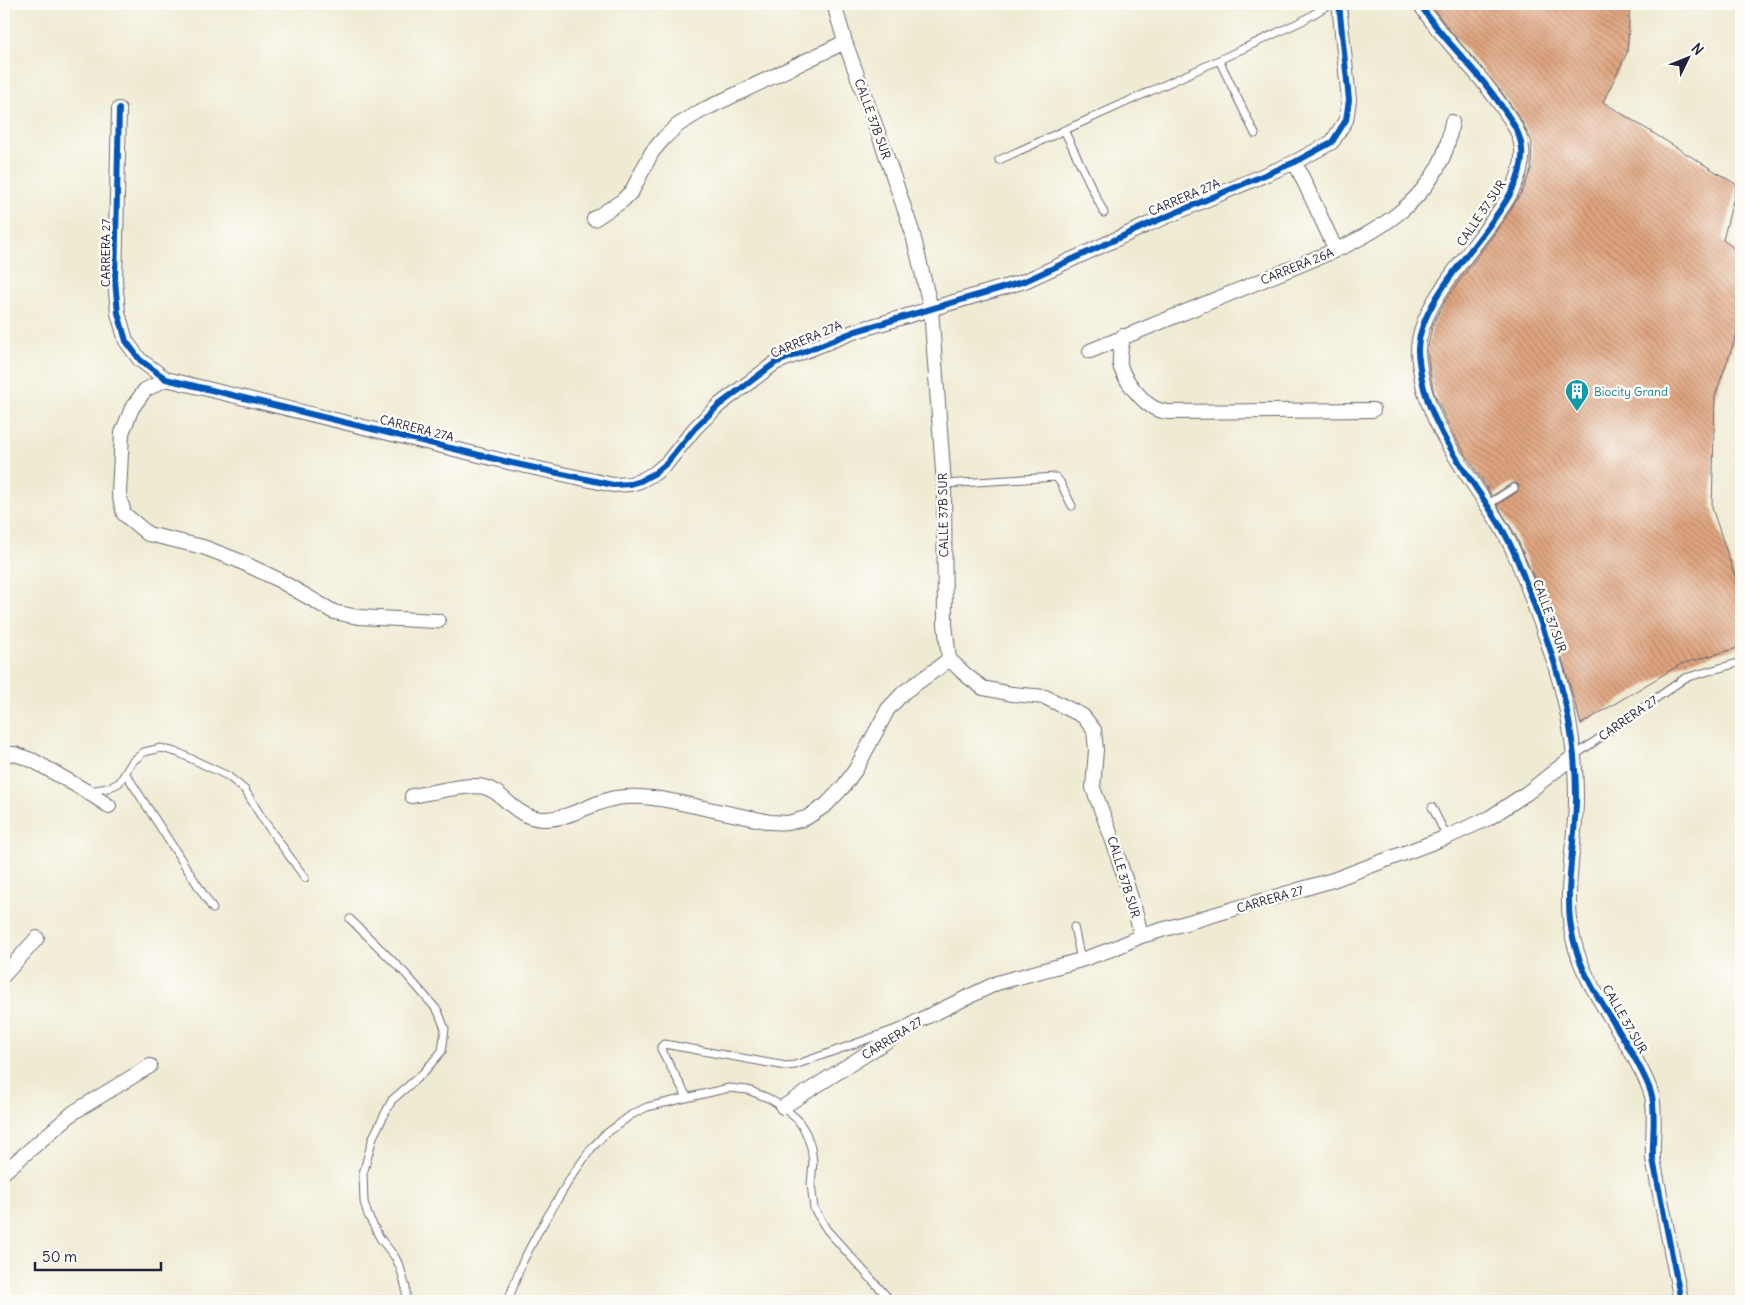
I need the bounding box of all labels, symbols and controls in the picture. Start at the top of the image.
north arrow [1662,32,1712,82]
text: N [1688,39,1707,59]
street label: CALLE 37B SUR [852,77,895,162]
street label: CARRERA 27A [1146,175,1222,219]
street label: CALLE 37 SUR [1453,177,1509,249]
street label: CARRERA 27 [98,219,113,287]
street label: CARRERA 26A [1258,244,1336,287]
street label: CARRERA 27A [768,317,844,361]
building icon: Biocity Grand [1564,378,1590,412]
place label: Biocity Grand [1594,384,1668,399]
street label: CARRERA 27A [378,412,456,445]
street label: CALLE 37B SUR [935,472,951,557]
street label: CALLE 37 SUR [1530,577,1570,655]
street label: CARRERA 27 [1596,692,1660,744]
street label: CALLE 37B SUR [1104,834,1144,920]
street label: CARRERA 27 [1235,882,1305,916]
street label: CALLE 37 SUR [1599,982,1651,1056]
street label: CARRERA 27 [859,1013,925,1063]
scale bar [35,1240,161,1272]
text: 50 m [42,1247,77,1266]

